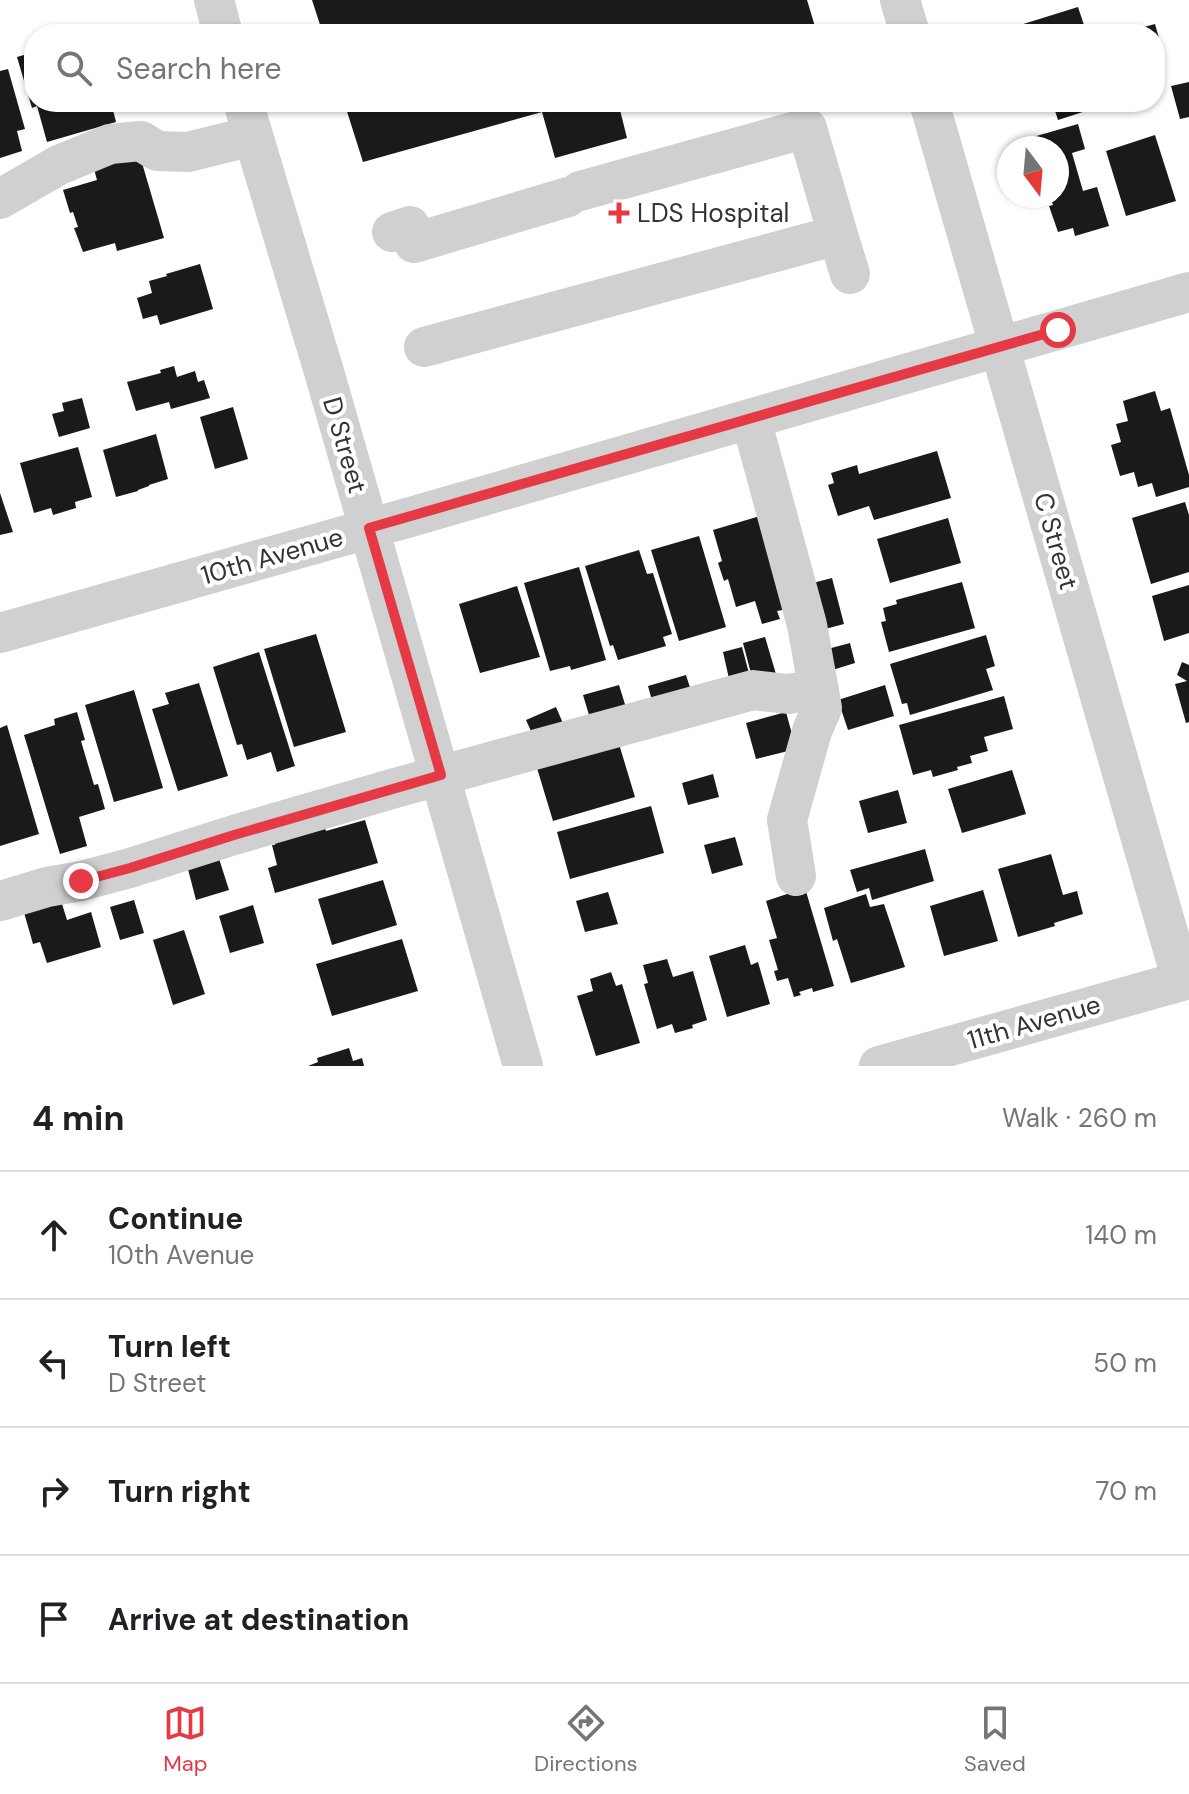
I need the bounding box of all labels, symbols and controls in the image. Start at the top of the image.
search box [24,24,1165,112]
icon: search [52,46,96,90]
text: Search here [116,49,282,88]
north arrow [997,136,1069,208]
place label: LDS Hospital [637,196,789,230]
marker: LDS Hospital [608,202,630,224]
route start [1040,312,1076,348]
street label: D Street [315,393,375,497]
street label: C Street [1026,489,1086,593]
street label: 10th Avenue [197,519,347,593]
route end [63,863,99,899]
street label: 11th Avenue [964,987,1104,1057]
text: 4 min [32,1096,124,1141]
text: Walk · 260 m [1002,1101,1157,1135]
text: Continue [108,1199,243,1238]
icon: ahead [32,1213,76,1257]
text: 140 m [1085,1218,1157,1252]
text: 10th Avenue [108,1238,254,1272]
text: Turn left [108,1327,231,1366]
icon: left [32,1341,76,1385]
text: 50 m [1093,1346,1157,1380]
text: D Street [108,1366,207,1400]
icon: right [32,1469,76,1513]
text: Turn right [108,1472,251,1511]
text: 70 m [1096,1474,1157,1508]
icon: arrive [32,1597,76,1641]
text: Arrive at destination [108,1600,409,1639]
tab: Map [163,1701,208,1778]
tab: Directions [534,1701,638,1778]
tab: Saved [964,1701,1026,1778]

